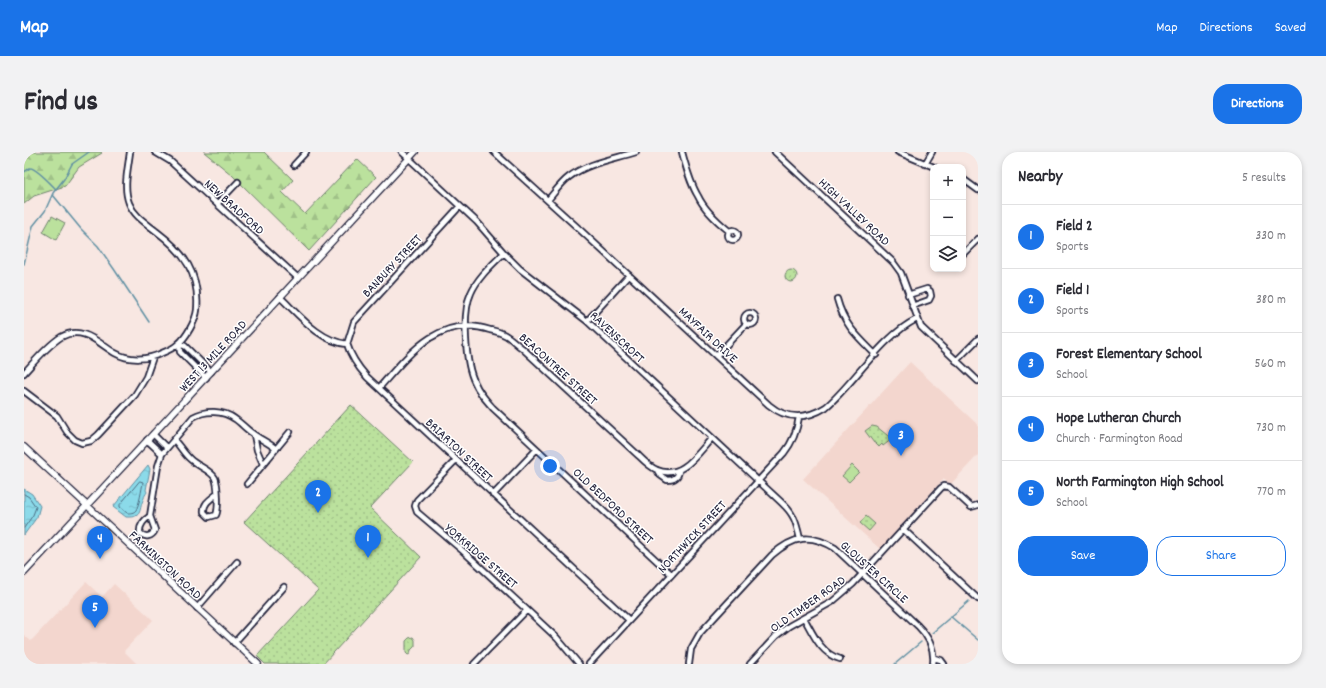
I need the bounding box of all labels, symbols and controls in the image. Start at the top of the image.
text: Map [20,15,49,42]
text: Map [1156,18,1178,38]
text: Directions [1200,18,1253,38]
text: Saved [1275,18,1306,38]
text: Find us [24,84,98,124]
button: Directions [1213,84,1302,124]
map controls [930,164,966,272]
button: + [930,164,966,200]
text: Nearby [1018,166,1062,190]
text: 5 results [1242,169,1286,188]
street label: HIGH VALLEY ROAD [813,174,894,251]
street label: NEW BRADFORD [199,176,268,240]
button: − [930,200,966,236]
text: Field 2 [1056,216,1093,238]
text: 1 [1030,227,1032,246]
text: 330 m [1255,227,1286,246]
street label: BANBURY STREET [358,231,427,303]
button: layers [930,236,966,272]
text: Sports [1056,238,1089,257]
text: Field 1 [1056,280,1089,302]
text: 2 [1028,291,1034,310]
text: 380 m [1256,291,1286,310]
text: Sports [1056,302,1089,321]
street label: MAYFAIR DRIVE [673,303,741,368]
street label: RAVENSCROFT [585,307,648,368]
street label: WEST 13 MILE ROAD [175,316,252,397]
street label: BEACONTREE STREET [514,329,601,410]
text: Forest Elementary School [1056,344,1202,366]
text: 3 [1028,355,1034,374]
text: 560 m [1255,355,1286,374]
text: School [1056,366,1088,385]
text: Hope Lutheran Church [1056,408,1181,430]
street label: BRIARTON STREET [420,414,496,487]
text: 4 [1028,419,1034,438]
text: 730 m [1256,419,1286,438]
pin: 3 [888,423,914,456]
text: Church · Farmington Road [1056,430,1183,449]
your location [540,456,560,476]
street label: OLD BEDFORD STREET [567,464,657,550]
text: North Farmington High School [1056,472,1224,494]
pin: 2 [305,480,331,513]
text: 5 [1028,483,1034,502]
text: 770 m [1257,483,1286,502]
text: School [1056,494,1088,513]
street label: NORTHWICK STREET [654,497,732,578]
street label: YORKRIDGE STREET [440,520,521,594]
pin: 1 [355,525,381,558]
pin: 4 [87,526,113,559]
street label: FARMINGTON ROAD [124,527,205,605]
button: Save [1018,536,1148,576]
button: Share [1156,536,1286,576]
street label: GLOUSTER CIRCLE [835,537,912,609]
street label: OLD TIMBER ROAD [767,572,850,638]
pin: 5 [82,595,108,628]

